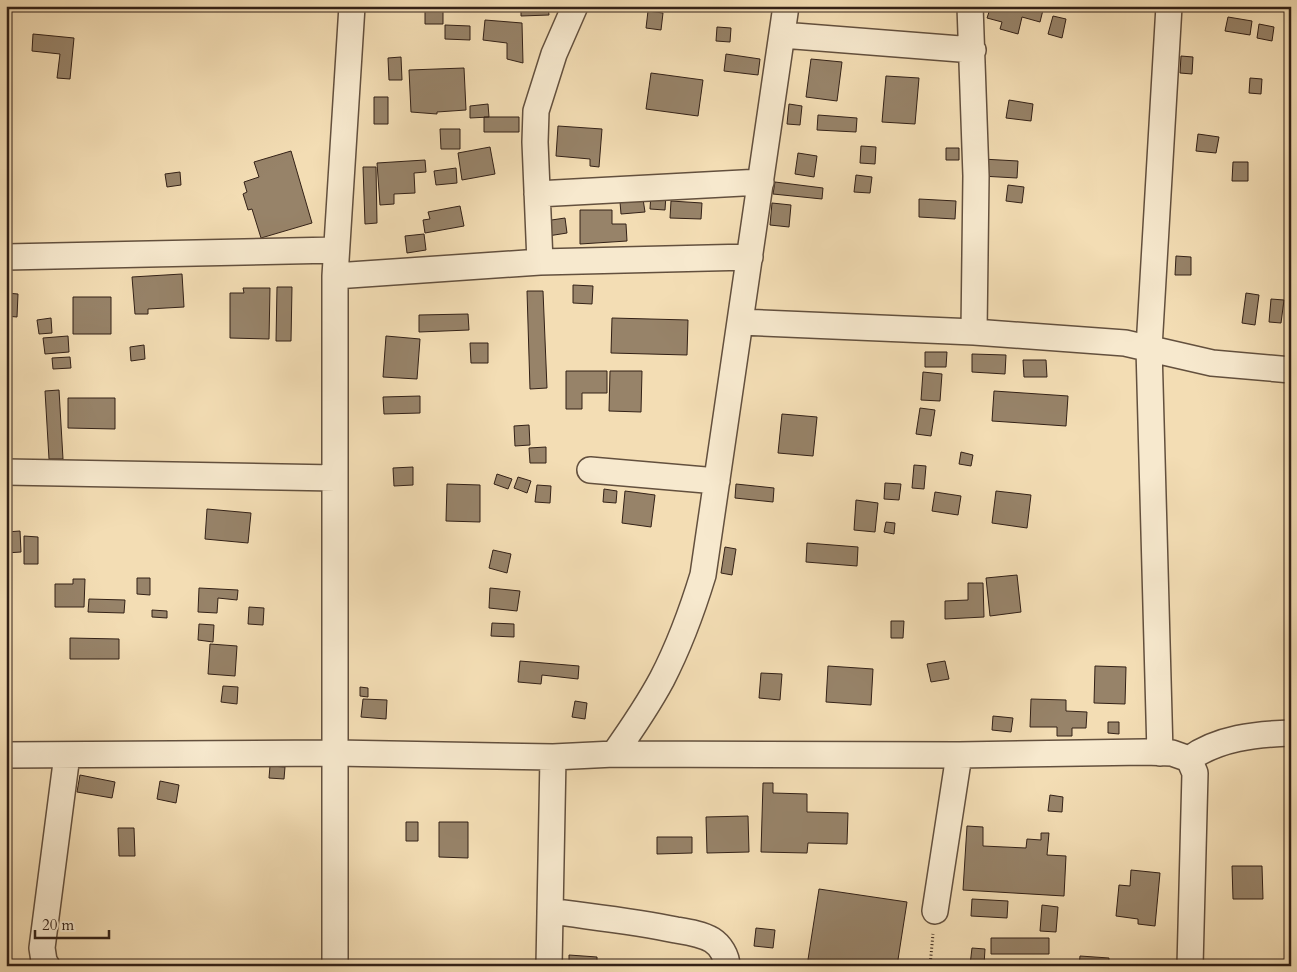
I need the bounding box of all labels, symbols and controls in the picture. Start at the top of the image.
scale bar [35,907,109,939]
text: 20 m [42,915,74,935]

